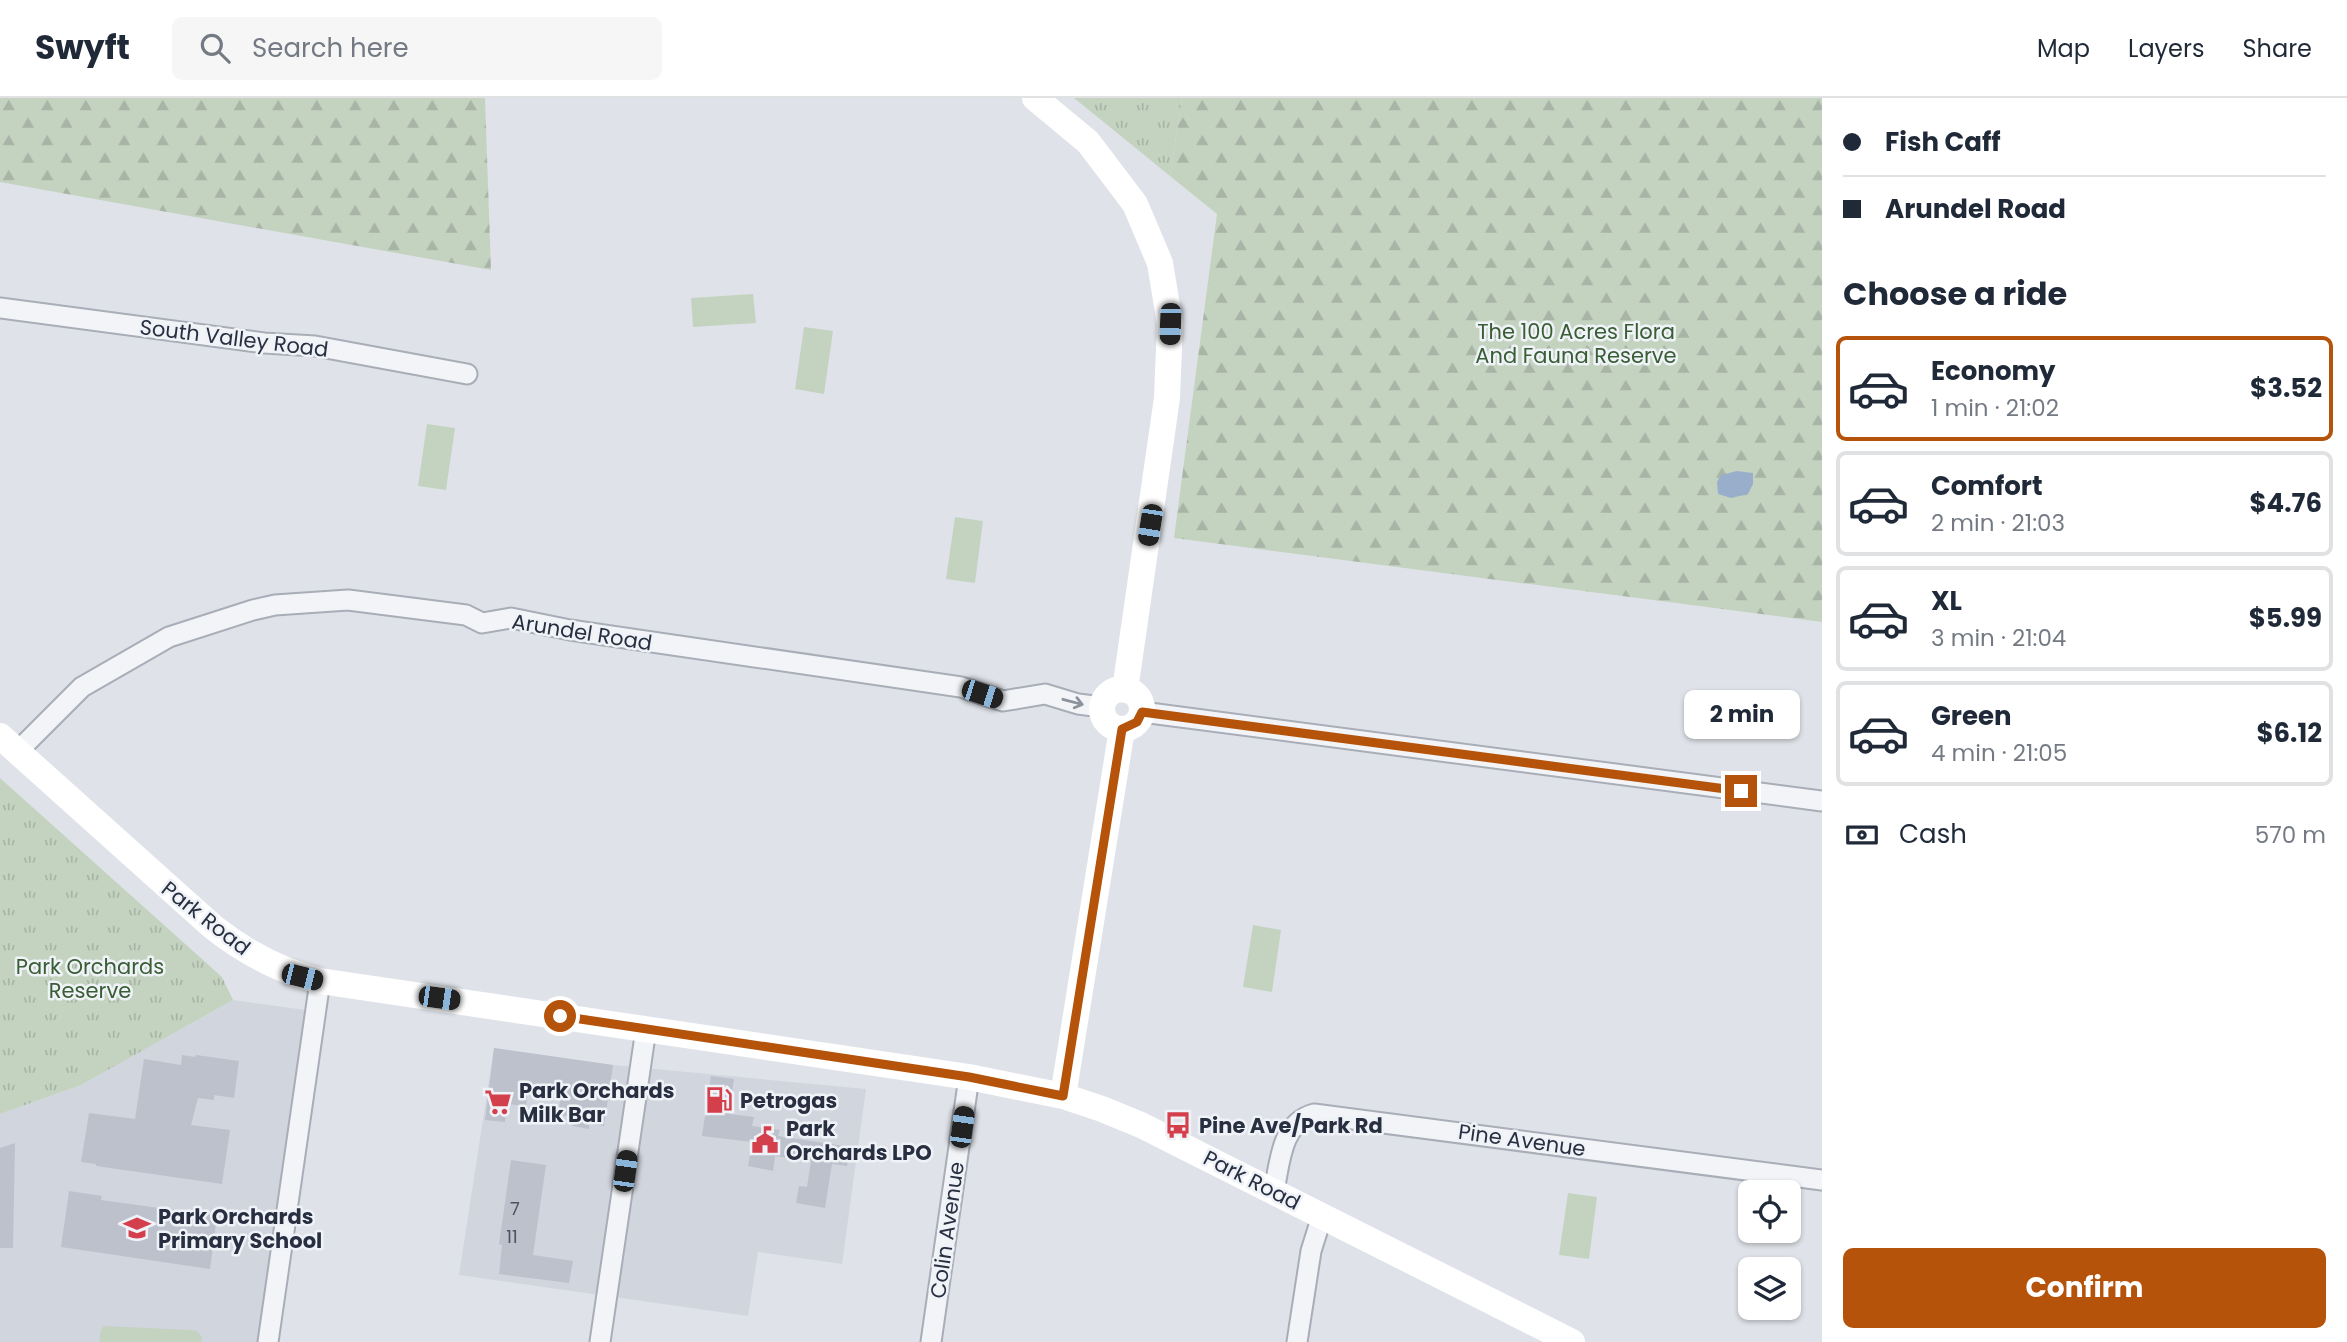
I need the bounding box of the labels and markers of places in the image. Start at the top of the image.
place label: Park Orchards Milk Bar [519,1076,674,1129]
fuel station icon: Petrogas [704,1085,734,1115]
place label: Petrogas [740,1086,837,1115]
supermarket icon: Park Orchards Milk Bar [483,1087,513,1117]
bus stop icon: Pine Ave/Park Rd [1163,1110,1193,1140]
place label: Pine Ave/Park Rd [1199,1111,1383,1140]
place label: Park Orchards LPO [786,1114,932,1167]
public building icon: Park Orchards LPO [750,1125,780,1155]
place label: Park Orchards Primary School [158,1202,322,1255]
school or university icon: Park Orchards Primary School [122,1213,152,1243]

